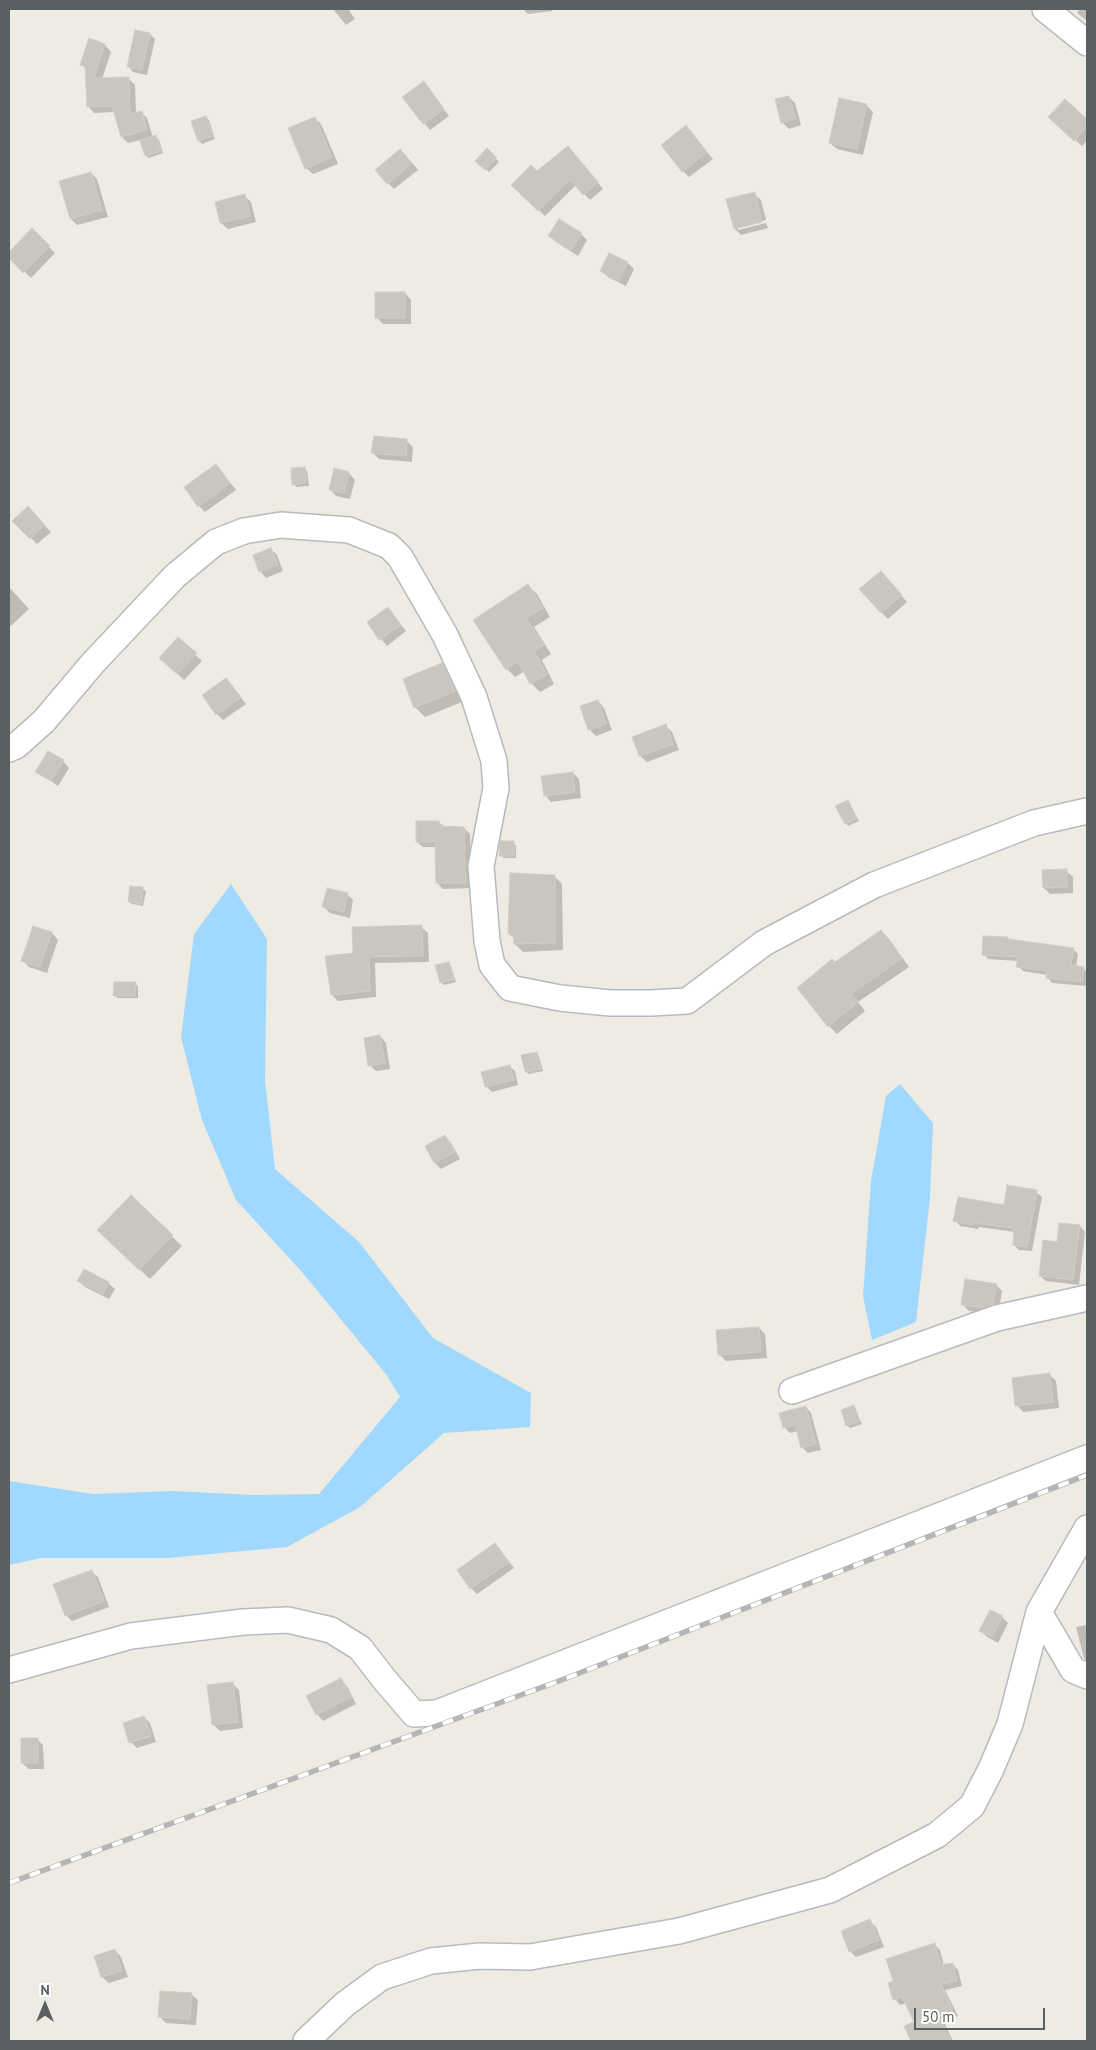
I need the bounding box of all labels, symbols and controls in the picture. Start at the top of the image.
north arrow [20,1980,70,2030]
text: N [40,1981,50,1999]
scale bar [916,1998,1047,2030]
text: 50 m [922,2007,955,2026]

